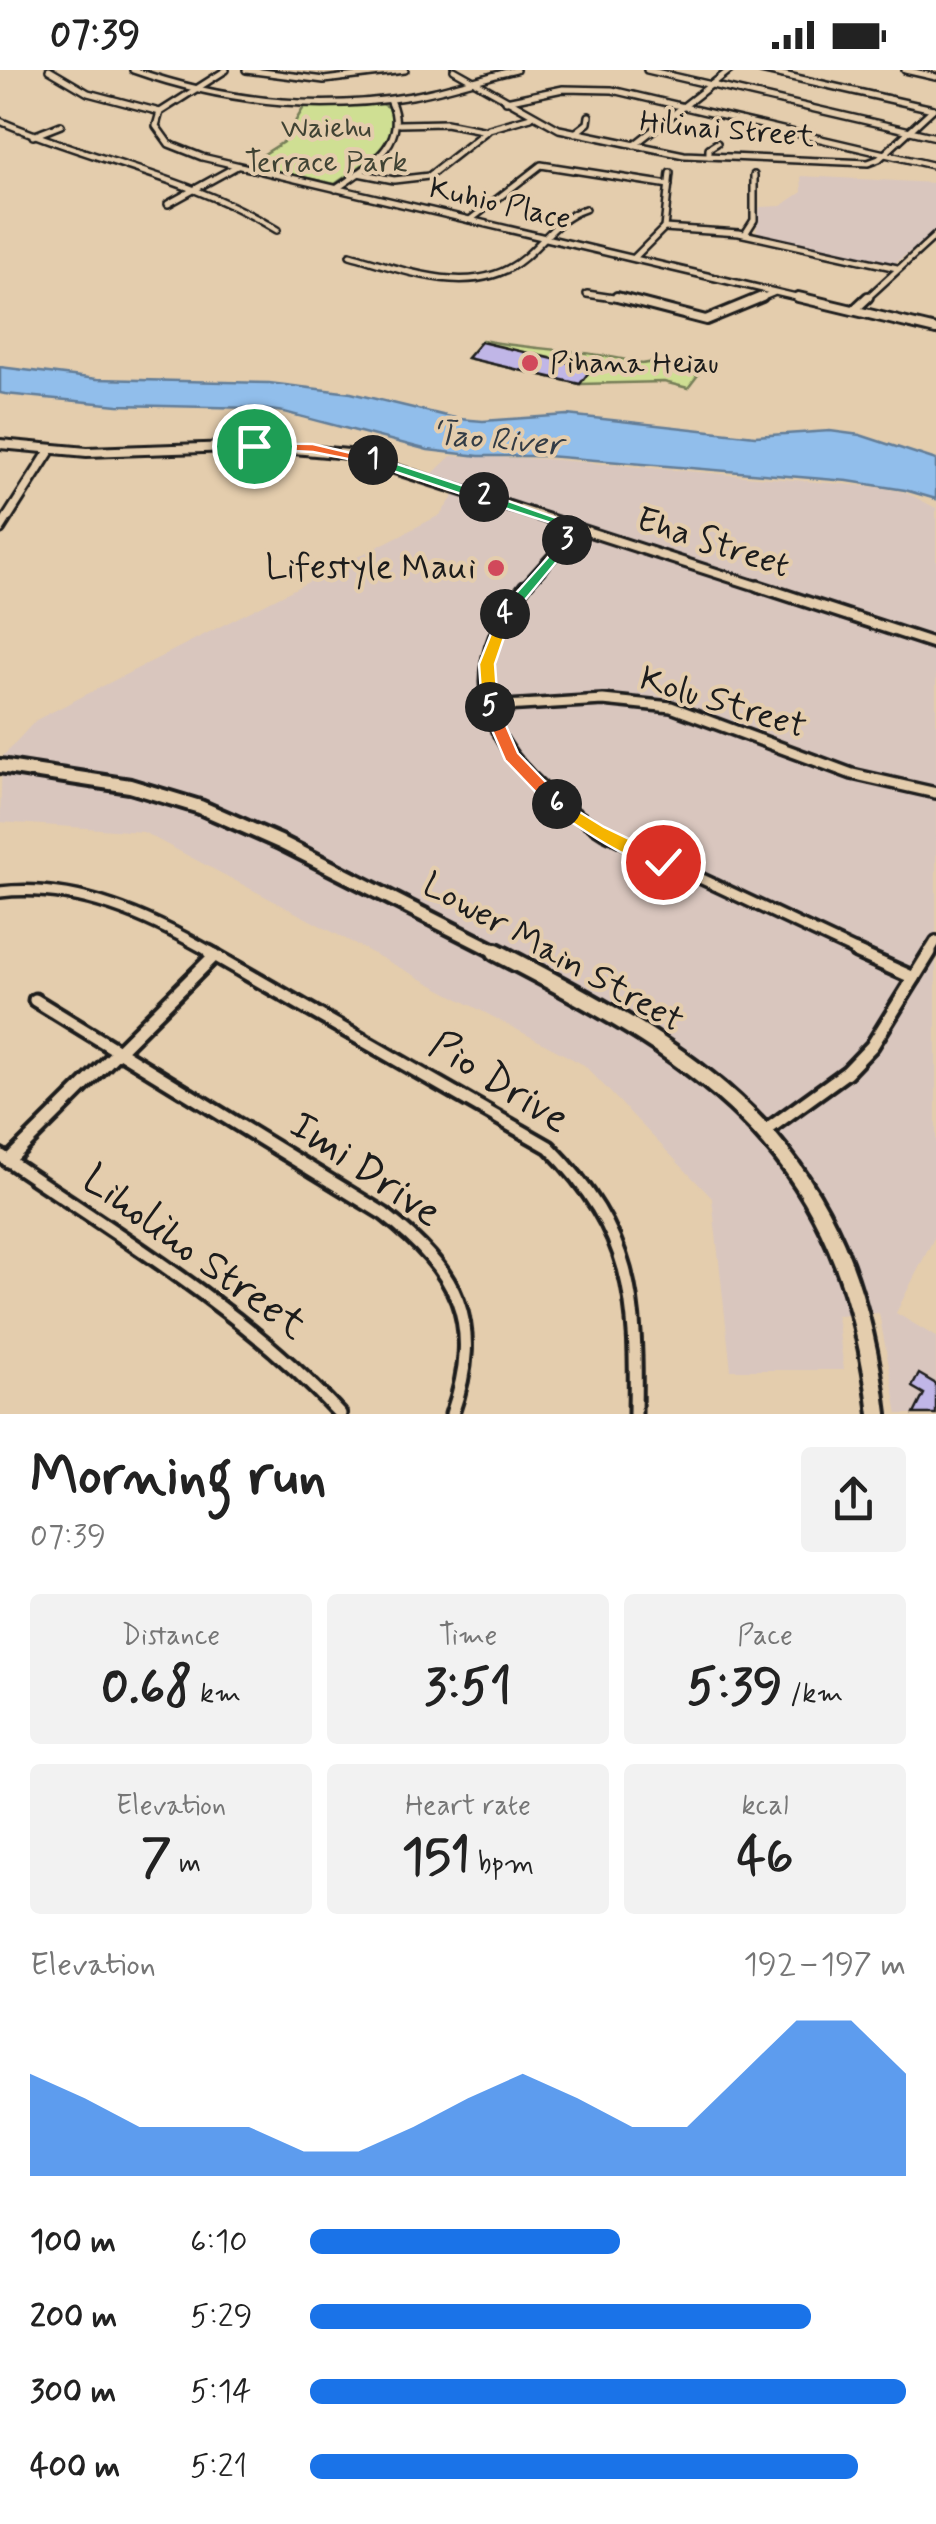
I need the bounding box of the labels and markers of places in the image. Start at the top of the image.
place label: Pihana Heiau [550,344,719,383]
marker: Pihana Heiau [519,352,541,374]
pin [212,404,297,489]
pin: 1 [348,435,398,485]
pin: 2 [459,472,509,522]
pin: 3 [542,515,592,565]
place label: Lifestyle Maui [266,545,476,591]
marker: Lifestyle Maui [485,557,507,579]
pin: 4 [480,589,530,639]
pin: 5 [465,682,515,732]
pin: 6 [532,779,582,829]
pin [621,820,706,905]

